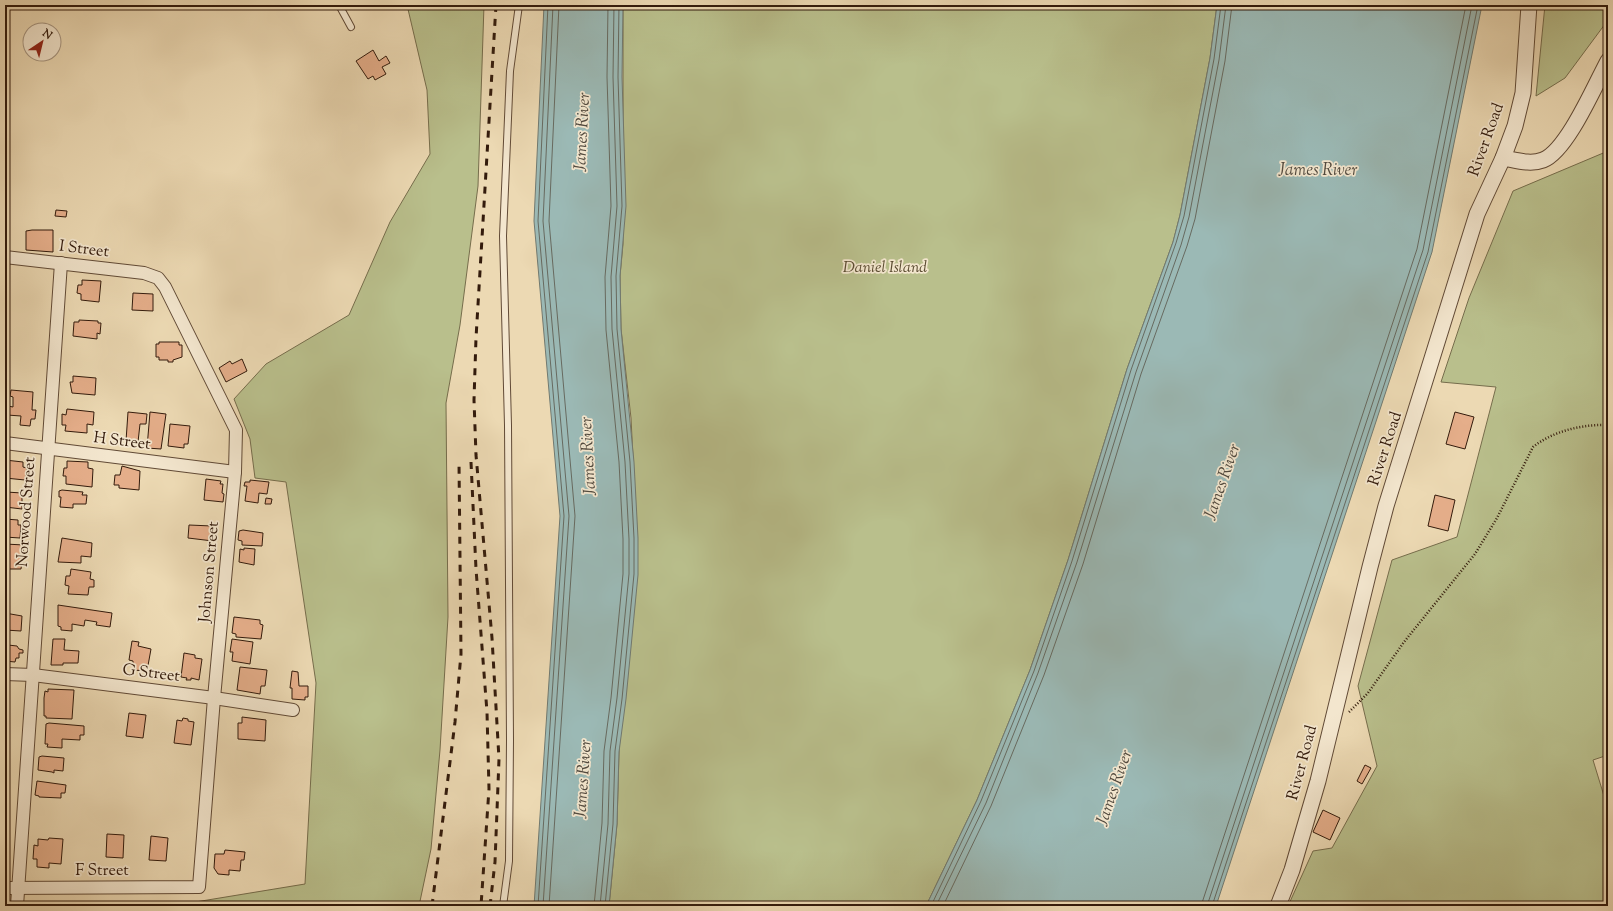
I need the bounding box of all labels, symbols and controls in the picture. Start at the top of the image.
north arrow [22,22,62,62]
text: N [38,25,56,44]
water label: James River [569,92,597,173]
street label: River Road [1463,100,1511,180]
water label: James River [1278,159,1357,183]
street label: I Street [58,236,111,265]
park label: Daniel Island [843,257,927,280]
street label: River Road [1363,409,1409,489]
water label: James River [575,416,603,497]
street label: H Street [92,427,152,457]
water label: James River [1199,441,1247,524]
street label: Norwood Street [12,456,42,568]
street label: Johnson Street [194,520,226,625]
street label: G Street [121,659,182,689]
street label: River Road [1282,723,1324,803]
water label: James River [569,739,599,820]
water label: James River [1091,747,1139,830]
street label: F Street [75,860,129,883]

